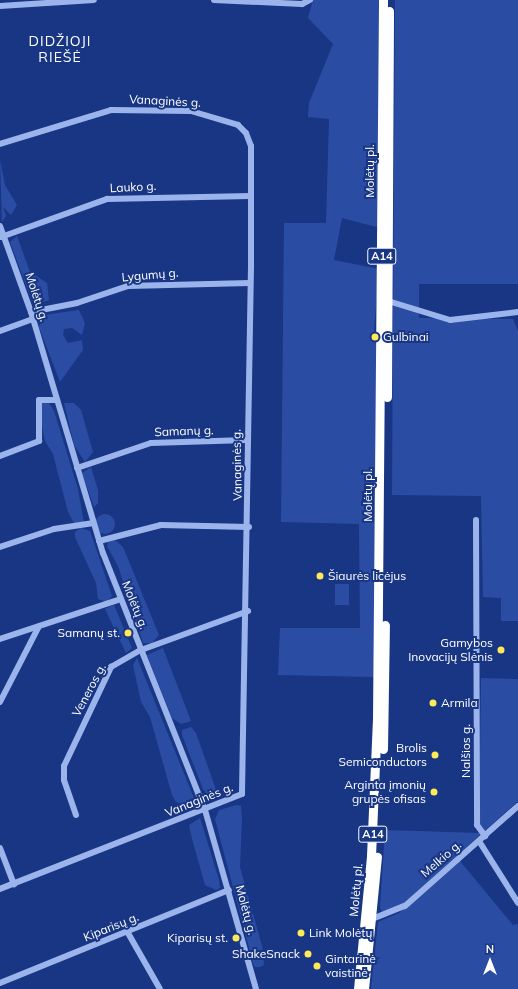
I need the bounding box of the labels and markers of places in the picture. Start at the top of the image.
place label: Gulbinai [383,330,429,344]
marker: Gulbinai [370,332,380,342]
place label: Šiaurės licėjus [328,569,406,583]
marker: Šiaurės licėjus [315,571,325,581]
place label: Samanų st. [58,626,120,640]
marker: Samanų st. [123,628,133,638]
place label: Gamybos Inovacijų Slėnis [408,636,493,664]
marker: Gamybos Inovacijų Slėnis [496,645,506,655]
place label: Armila [441,696,478,710]
marker: Armila [428,698,438,708]
place label: Brolis Semiconductors [339,741,427,769]
marker: Brolis Semiconductors [430,750,440,760]
place label: Arginta įmonių grupės ofisas [344,778,426,806]
marker: Arginta įmonių grupės ofisas [429,787,439,797]
place label: Link Molėtų [309,926,372,940]
marker: Link Molėtų [296,928,306,938]
place label: Kiparisų st. [167,931,228,945]
marker: Kiparisų st. [231,933,241,943]
place label: ShakeSnack [232,947,300,961]
marker: ShakeSnack [303,949,313,959]
place label: Gintarinė vaistinė [325,952,376,980]
marker: Gintarinė vaistinė [312,961,322,971]

